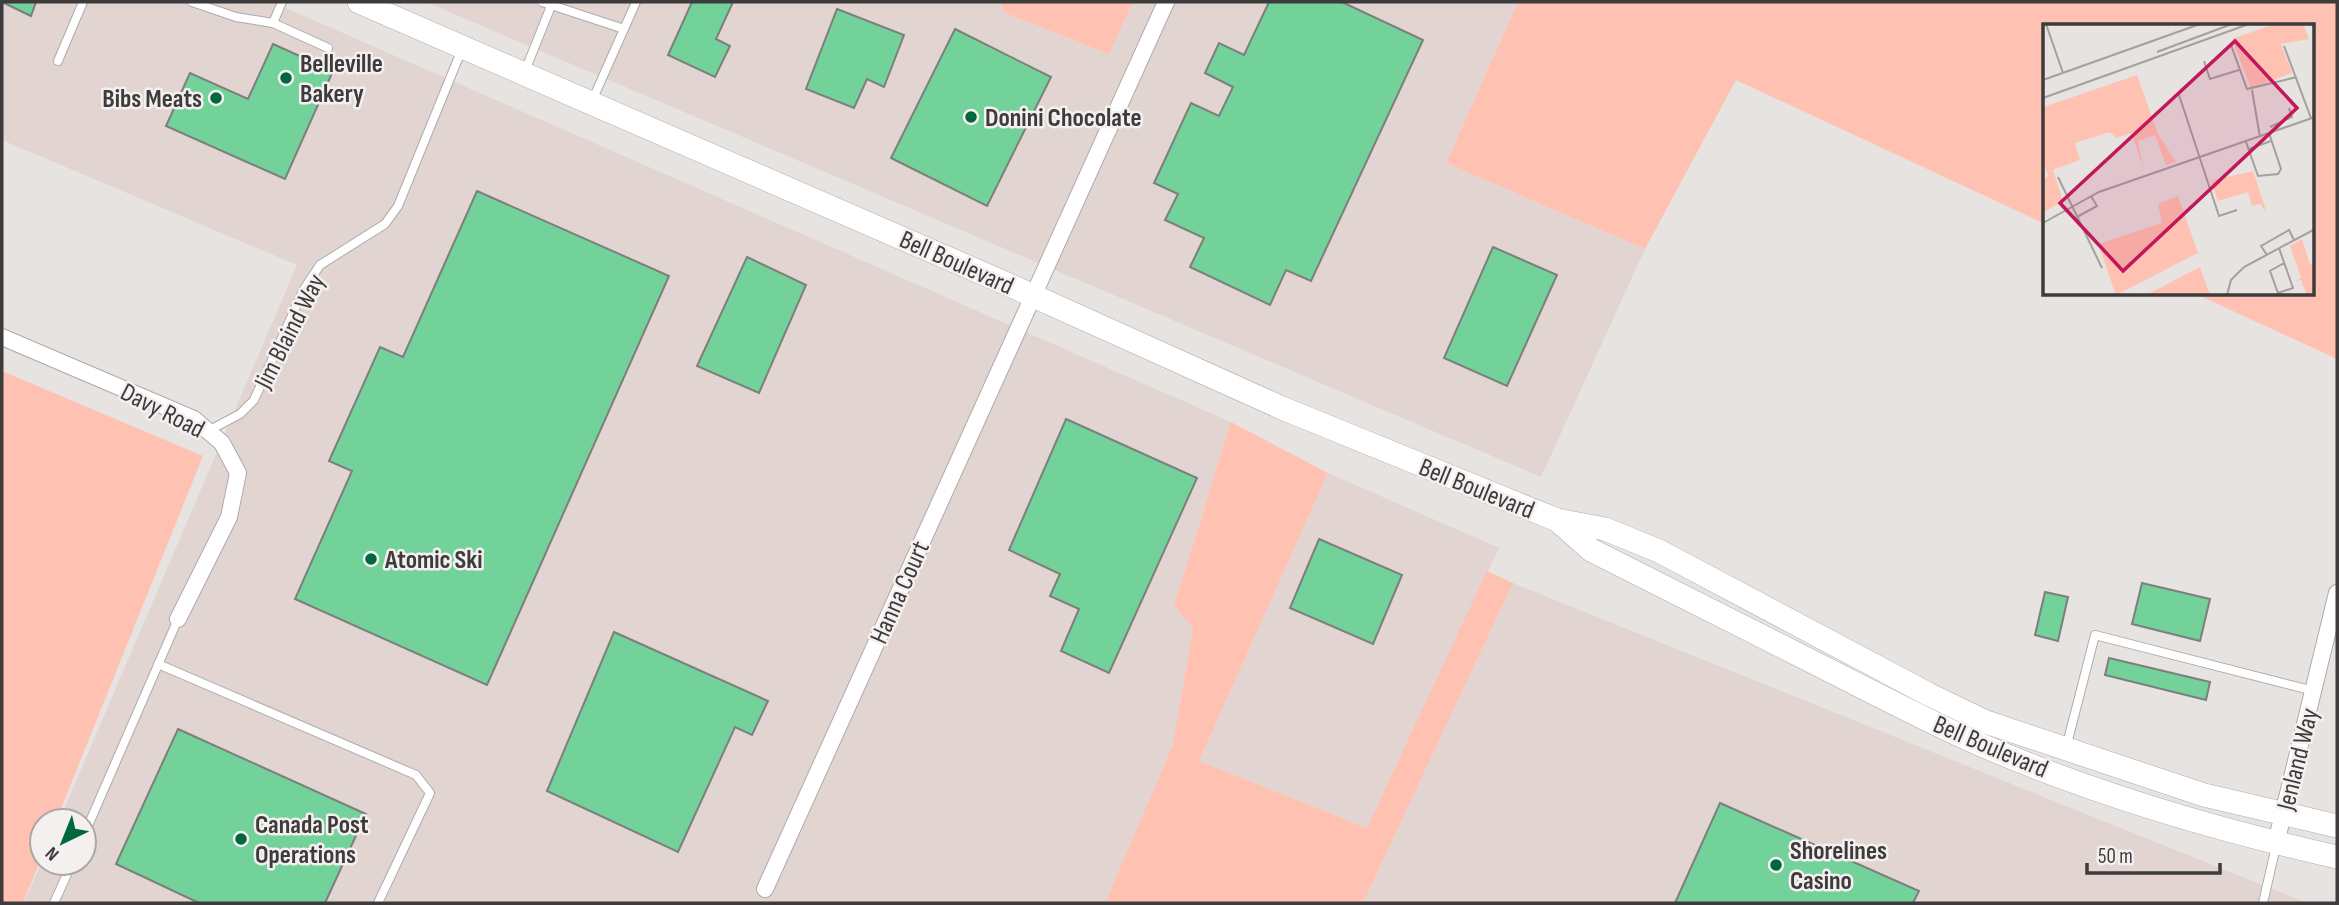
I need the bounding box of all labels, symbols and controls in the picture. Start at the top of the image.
inset map [2043,24,2314,296]
place label: Belleville Bakery [300,49,383,110]
marker: Belleville Bakery [278,70,294,86]
place label: Bibs Meats [102,84,202,115]
marker: Bibs Meats [208,90,224,106]
place label: Donini Chocolate [985,103,1142,134]
marker: Donini Chocolate [963,109,979,125]
street label: Bell Boulevard [894,224,1018,302]
street label: Jim Blaind Way [248,269,332,395]
street label: Davy Road [115,377,209,446]
street label: Bell Boulevard [1414,452,1539,527]
street label: Hanna Court [864,536,937,649]
place label: Atomic Ski [384,545,483,576]
marker: Atomic Ski [363,551,379,567]
street label: Jenland Way [2271,705,2326,815]
street label: Bell Boulevard [1928,709,2052,785]
north arrow [28,807,98,877]
place label: Canada Post Operations [255,810,369,871]
marker: Canada Post Operations [233,831,249,847]
scale bar [2087,832,2220,876]
place label: Shorelines Casino [1790,836,1887,897]
text: N [41,841,64,865]
text: 50 m [2098,844,2133,869]
marker: Shorelines Casino [1768,857,1784,873]

